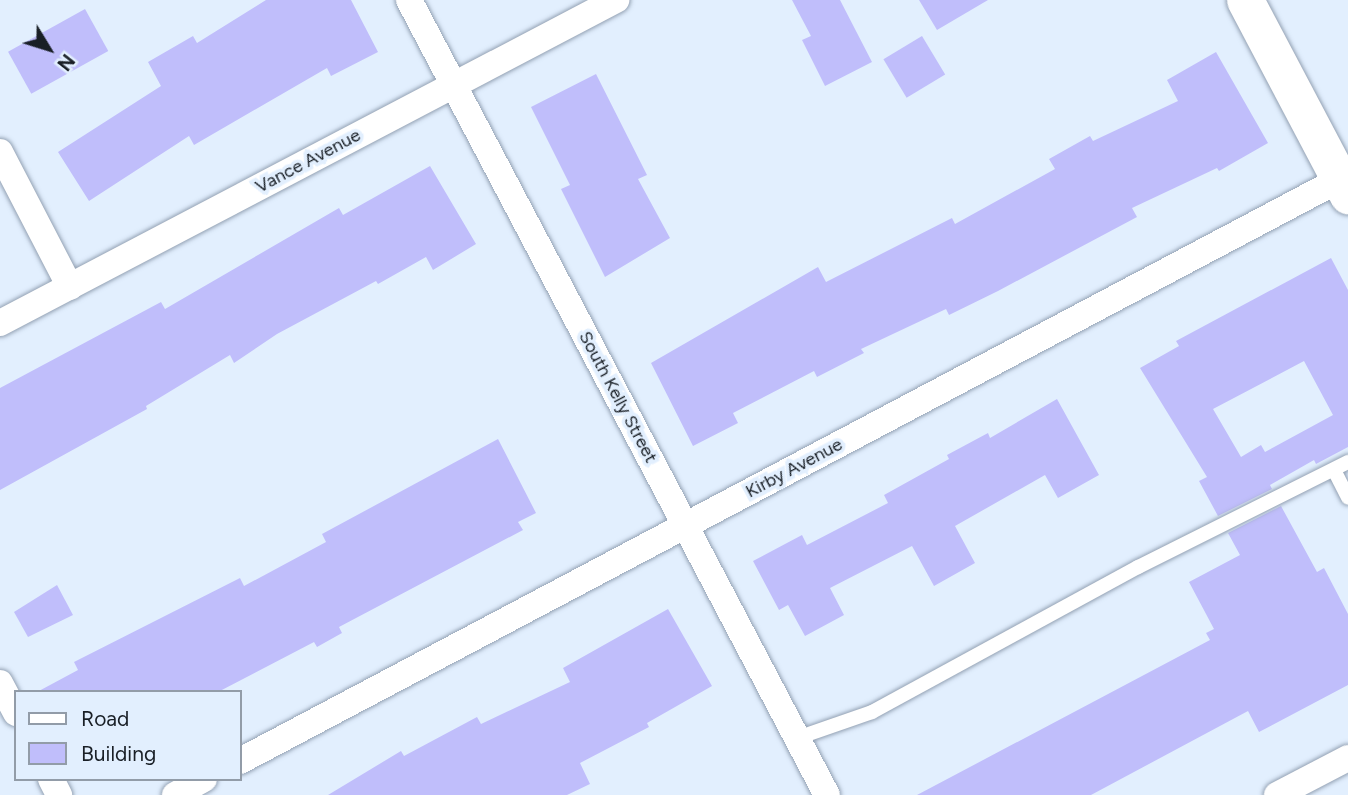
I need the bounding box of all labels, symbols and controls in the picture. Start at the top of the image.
north arrow [14,14,84,84]
text: N [52,49,80,75]
street label: Vance Avenue [252,124,364,198]
street label: South Kelly Street [574,328,662,466]
street label: Kirby Avenue [742,434,846,502]
legend [14,690,242,781]
text: Road [81,706,129,731]
text: Building [81,741,156,766]

